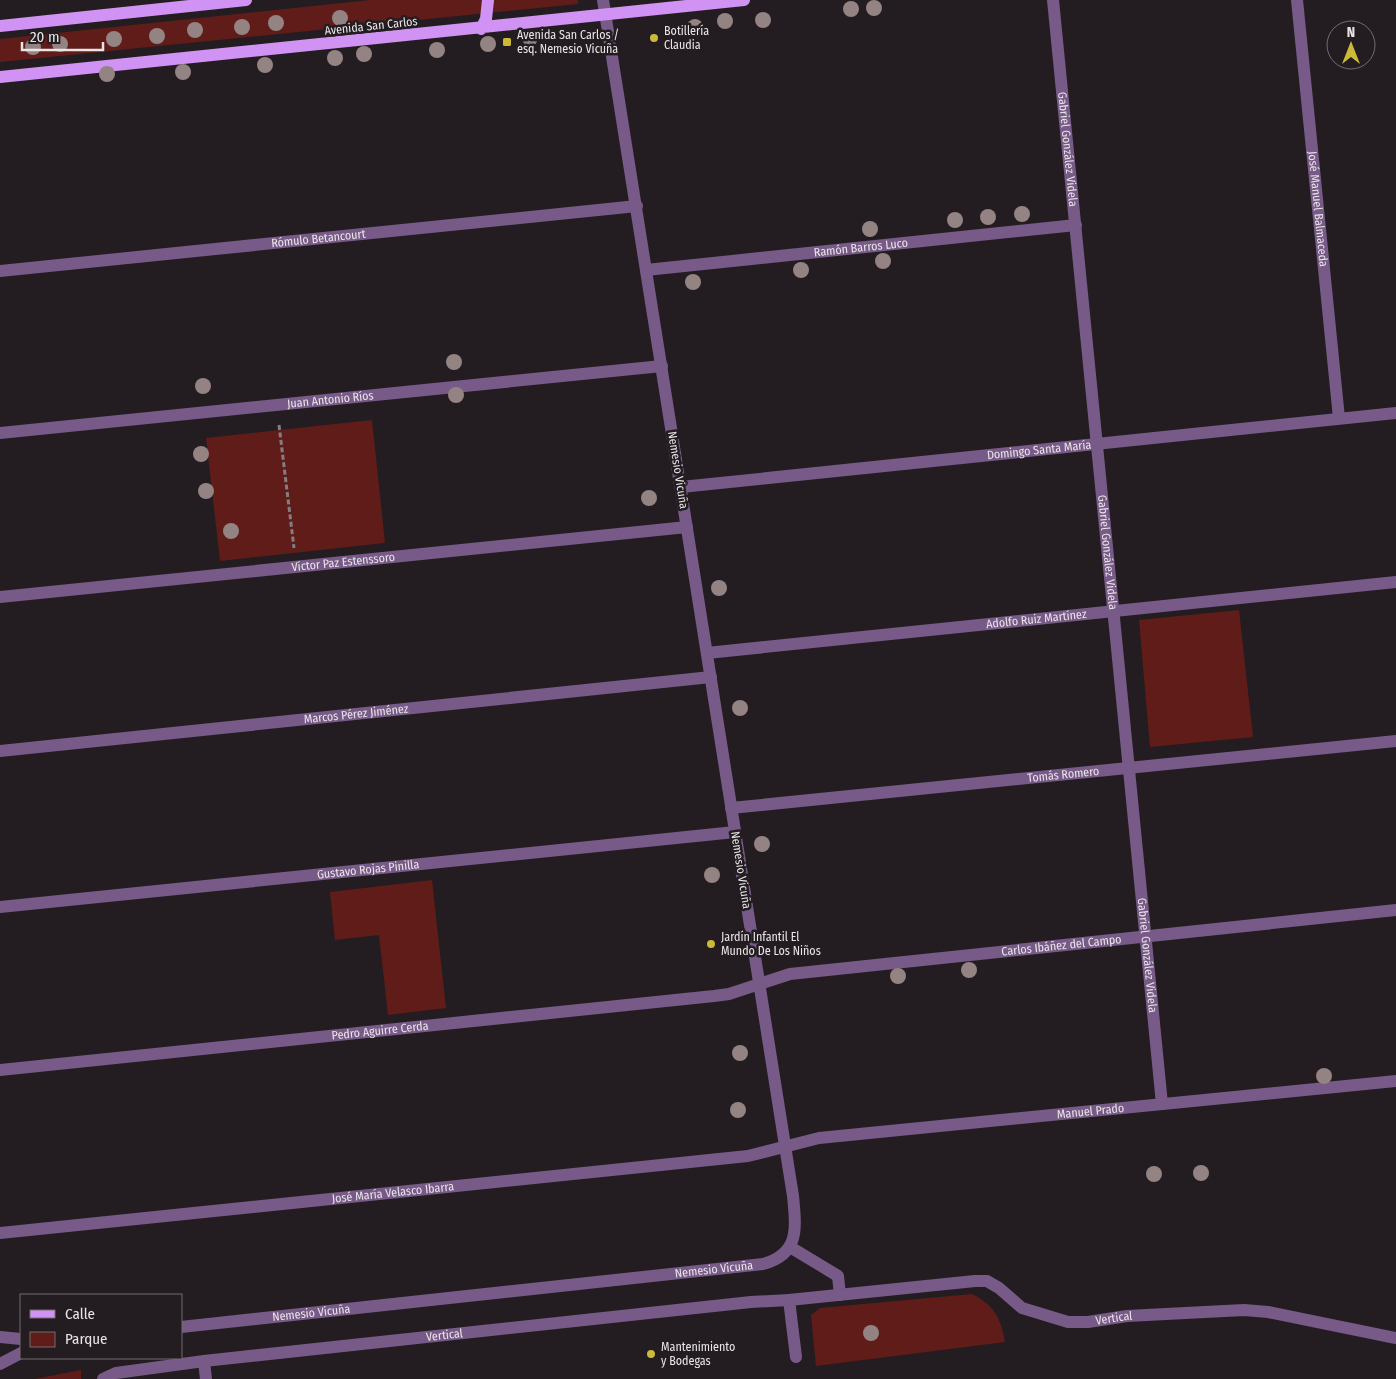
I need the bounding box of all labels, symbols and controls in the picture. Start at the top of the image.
street label: Avenida San Carlos [324,14,418,38]
scale bar [22,20,104,52]
north arrow [1326,20,1376,70]
place label: Botillería Claudia [664,24,709,52]
text: N [1347,24,1355,41]
text: 20 m [30,28,60,46]
place label: Avenida San Carlos / esq. Nemesio Vicuña [517,28,619,56]
marker: Botillería Claudia [648,32,660,44]
marker: Avenida San Carlos / esq. Nemesio Vicuña [501,36,513,48]
street label: Gabriel González Videla [1055,91,1080,207]
street label: José Manuel Balmaceda [1305,150,1331,268]
street label: Rómulo Betancourt [271,227,366,250]
street label: Ramón Barros Luco [813,236,909,259]
street label: Juan Antonio Ríos [286,388,374,411]
street label: Nemesio Vicuña [665,430,691,510]
street label: Domingo Santa María [986,438,1092,462]
street label: Gabriel González Videla [1095,494,1120,610]
street label: Víctor Paz Estenssoro [291,550,396,574]
street label: Adolfo Ruiz Martínez [985,607,1087,631]
street label: Marcos Pérez Jiménez [303,702,409,726]
street label: Tomás Romero [1027,764,1100,785]
street label: Nemesio Vicuña [728,830,754,910]
street label: Gustavo Rojas Pinilla [316,857,420,882]
street label: Gabriel González Videla [1135,897,1160,1014]
place label: Jardín Infantil El Mundo De Los Niños [721,930,821,958]
street label: Carlos Ibáñez del Campo [1001,932,1122,959]
marker: Jardín Infantil El Mundo De Los Niños [705,938,717,950]
street label: Pedro Aguirre Cerda [331,1019,429,1043]
street label: Manuel Prado [1056,1101,1125,1121]
street label: José María Velasco Ibarra [331,1179,455,1206]
street label: Nemesio Vicuña [674,1258,754,1280]
legend [20,1294,182,1359]
street label: Nemesio Vicuña [272,1302,351,1324]
text: Calle [65,1305,95,1323]
street label: Vertical [1095,1309,1133,1328]
street label: Vertical [425,1326,464,1344]
text: Parque [65,1330,108,1348]
place label: Mantenimiento y Bodegas [661,1340,735,1368]
marker: Mantenimiento y Bodegas [645,1348,657,1360]

